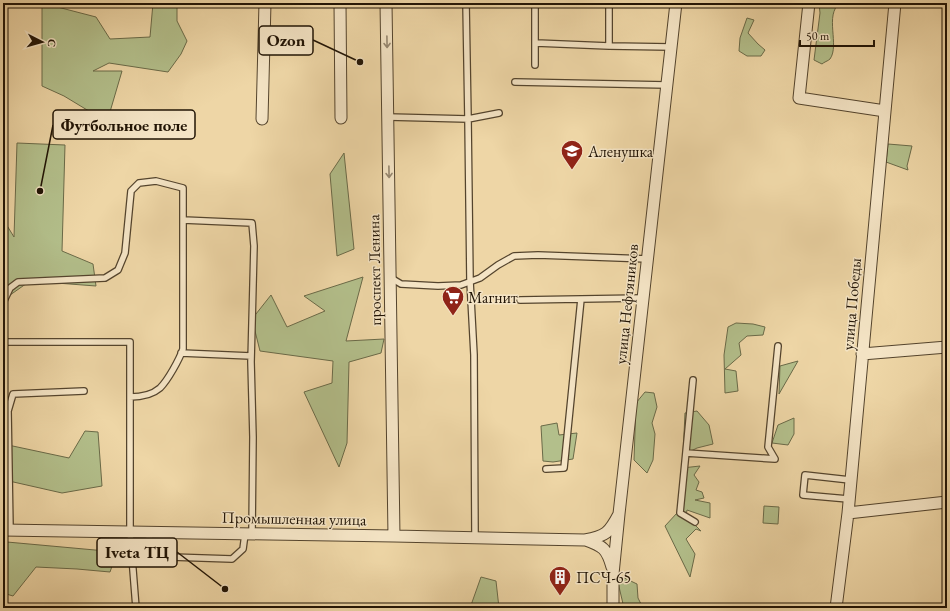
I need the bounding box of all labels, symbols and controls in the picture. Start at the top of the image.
north arrow [22,22,62,62]
scale bar [800,22,874,48]
callout: Ozon [259,26,313,55]
text: 50 m [806,28,830,44]
text: Ozon [267,29,306,51]
one-way arrow [383,35,391,48]
text: С [45,38,59,48]
callout: Футбольное поле [53,110,195,139]
text: Футбольное поле [61,114,187,136]
school or university icon: Аленушка [559,138,585,171]
place label: Аленушка [587,141,654,162]
one-way arrow [385,165,393,178]
street label: проспект Ленина [363,214,386,326]
street label: улица Нефтяников [610,243,643,365]
street label: улица Победы [837,257,866,351]
supermarket icon: Магнит [440,284,466,317]
place label: Магнит [468,287,518,308]
street label: Промышленная улица [221,507,367,530]
callout: Iveta ТЦ [97,538,177,567]
text: Iveta ТЦ [105,541,169,563]
building icon: ПСЧ-65 [547,564,573,597]
place label: ПСЧ-65 [576,567,631,588]

